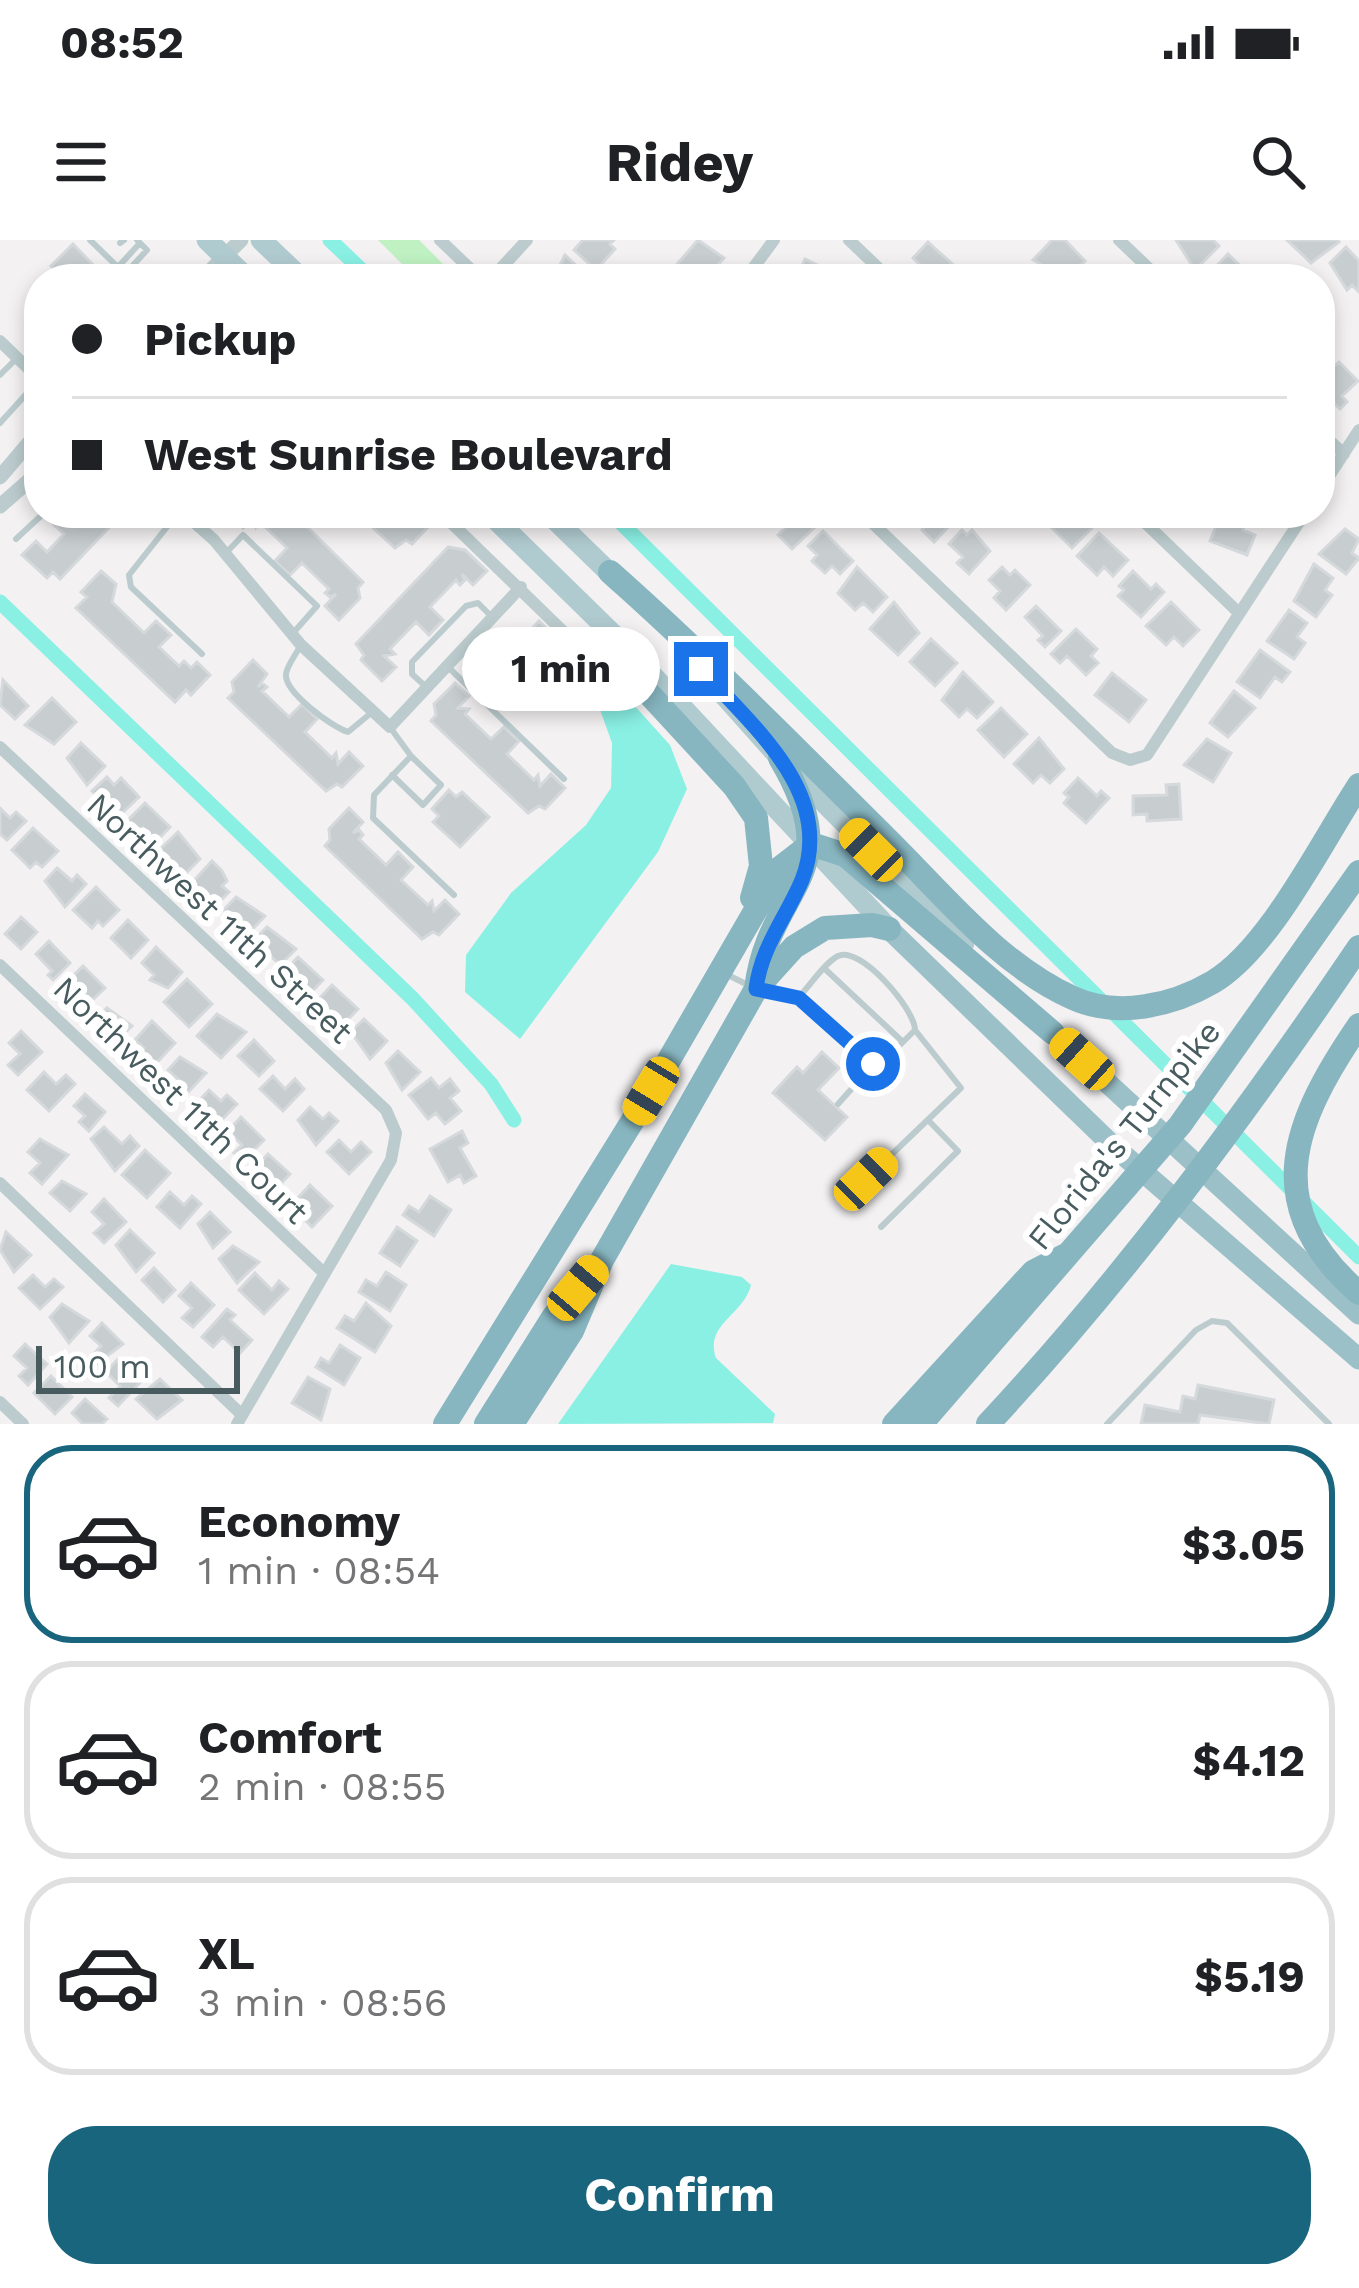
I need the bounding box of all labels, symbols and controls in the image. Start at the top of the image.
text: 08:52 [60,16,184,69]
icon: menu [48,129,114,195]
icon: search [1245,129,1311,195]
text: Ridey [606,131,753,194]
text: Pickup [144,313,296,366]
text: West Sunrise Boulevard [144,428,673,481]
callout: 1 min [461,627,659,711]
route end [674,642,728,696]
text: 1 min [511,646,611,691]
street label: Northwest 11th Street [79,785,361,1051]
car [833,812,909,888]
street label: Northwest 11th Court [46,968,316,1232]
street label: Florida's Turnpike [1020,1012,1228,1258]
car [1043,1022,1121,1096]
route start [846,1037,900,1091]
car [617,1051,685,1131]
car [828,1141,904,1217]
car [541,1249,615,1327]
scale bar [36,1340,240,1393]
text: 100 m [54,1347,151,1386]
icon: car [54,1490,162,1598]
text: Economy [198,1495,400,1548]
text: $3.05 [1182,1518,1305,1571]
text: 1 min · 08:54 [198,1548,440,1593]
icon: car [54,1706,162,1814]
text: Comfort [198,1711,382,1764]
text: $4.12 [1193,1734,1305,1787]
text: 2 min · 08:55 [198,1764,446,1809]
icon: car [54,1922,162,2030]
text: XL [198,1927,255,1980]
text: $5.19 [1194,1950,1305,2003]
text: 3 min · 08:56 [198,1980,447,2025]
button: Confirm [48,2126,1311,2264]

